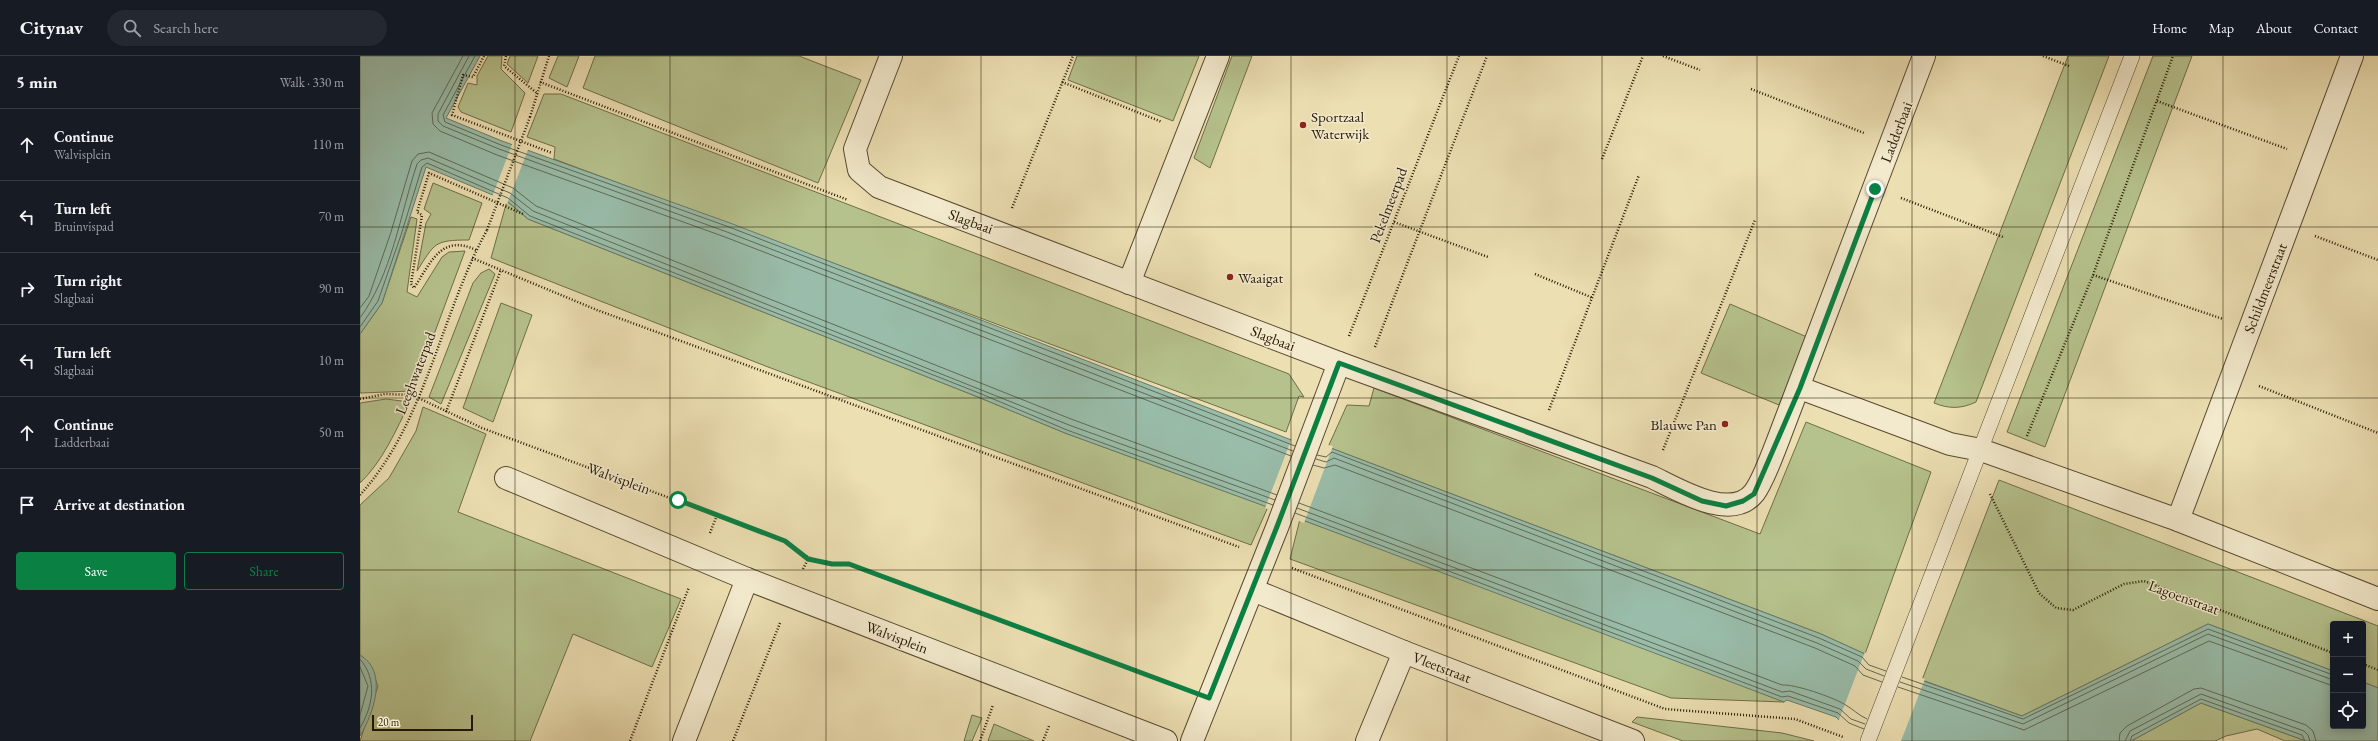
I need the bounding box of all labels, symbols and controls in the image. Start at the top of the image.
search box [107,10,387,46]
text: Citynav [20,15,83,40]
icon: search [121,17,143,39]
text: Search here [153,18,218,37]
text: Home [2152,19,2187,37]
text: Map [2209,19,2234,37]
text: About [2256,19,2292,37]
text: Contact [2314,19,2358,37]
text: 5 min [16,71,57,93]
text: Walk · 330 m [280,74,344,91]
street label: Ladderbaai [1876,98,1916,165]
place label: Sportzaal Waterwijk [1311,107,1370,143]
marker: Sportzaal Waterwijk [1298,120,1308,130]
text: Continue [54,127,114,146]
icon: ahead [16,134,38,156]
text: 110 m [313,136,344,153]
text: Walvisplein [54,146,111,163]
street label: Pekelmeerpad [1365,164,1411,245]
route end [1866,180,1884,198]
text: Turn left [54,199,111,218]
street label: Slagbaai [946,204,996,238]
icon: left [16,206,38,228]
text: 70 m [319,208,344,225]
text: Bruinvispad [54,218,114,235]
street label: Schildmeerstraat [2239,240,2291,336]
place label: Waaigat [1238,268,1283,287]
text: Turn right [54,271,122,290]
marker: Waaigat [1225,272,1235,282]
icon: right [16,278,38,300]
text: 90 m [319,280,344,297]
text: Slagbaai [54,290,94,307]
street label: Slagbaai [1248,321,1298,355]
street label: Leeghwaterpad [391,329,440,417]
text: Turn left [54,343,111,362]
icon: left [16,350,38,372]
text: 10 m [319,352,344,369]
text: Slagbaai [54,362,94,379]
text: Continue [54,415,114,434]
place label: Blauwe Pan [1651,415,1717,434]
marker: Blauwe Pan [1720,419,1730,429]
icon: ahead [16,422,38,444]
text: 50 m [319,424,344,441]
text: Ladderbaai [54,434,109,451]
street label: Walvisplein [585,458,653,498]
route start [669,491,687,509]
icon: arrive [16,494,38,516]
text: Arrive at destination [54,495,185,514]
button: Save [16,552,176,590]
button: Share [184,552,344,590]
street label: Lagoenstraat [2146,575,2222,619]
street label: Walvisplein [863,616,931,658]
map controls [2330,621,2366,729]
button: + [2330,621,2366,657]
street label: Vleetstraat [1410,647,1474,687]
button: − [2330,657,2366,693]
button: locate [2330,693,2366,729]
scale bar [372,713,473,732]
text: 20 m [378,715,399,729]

